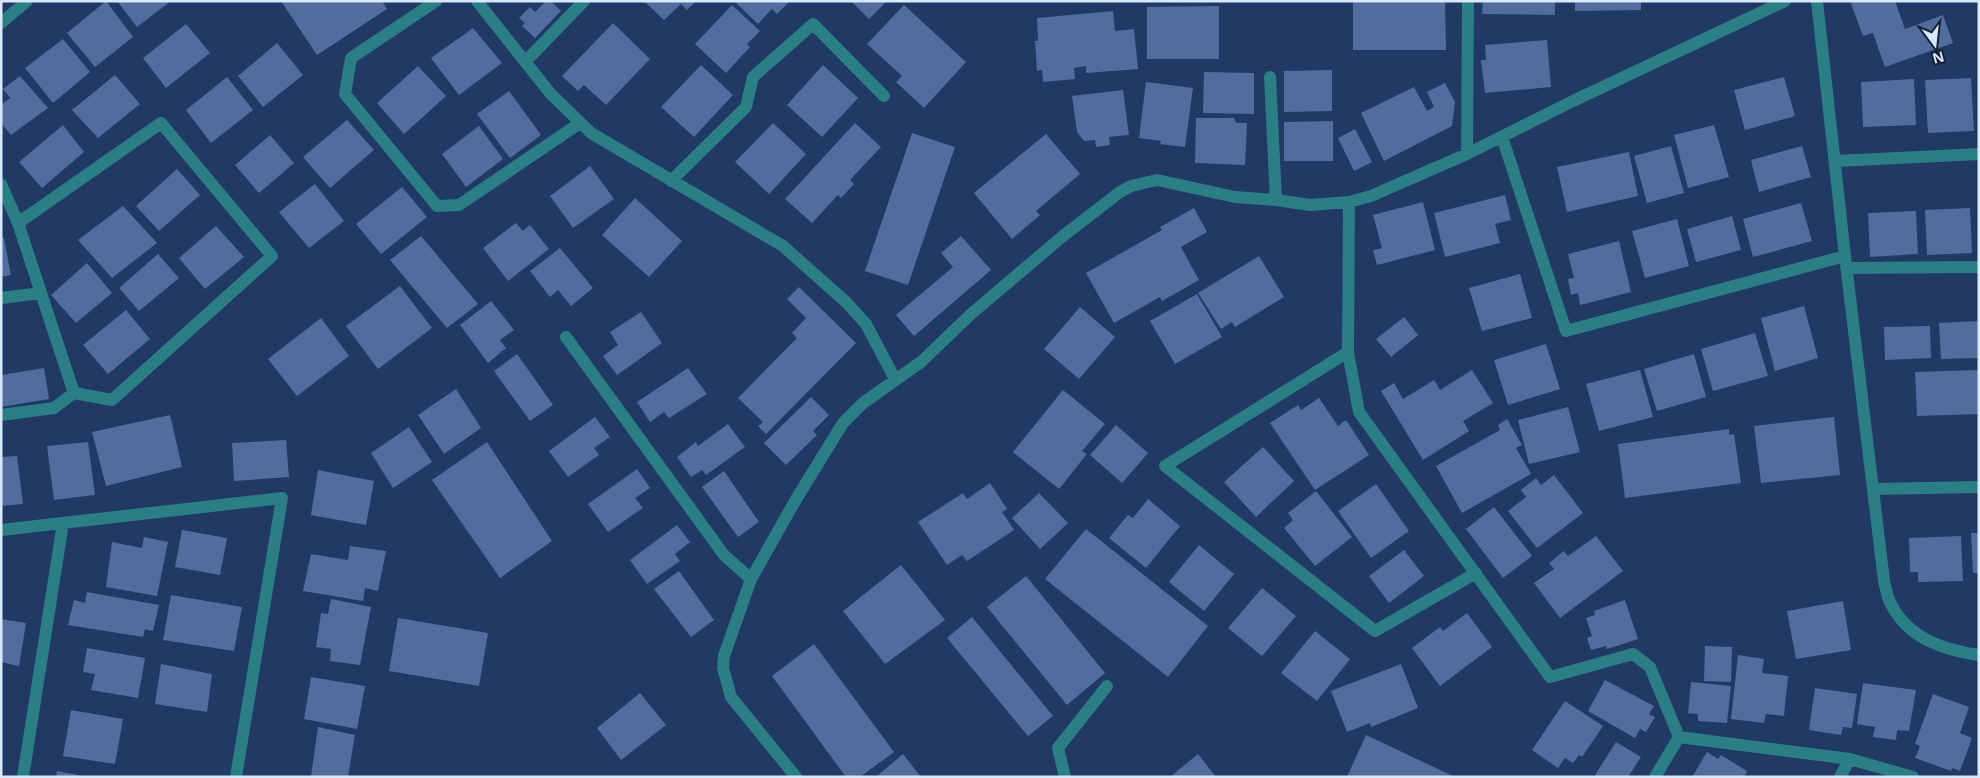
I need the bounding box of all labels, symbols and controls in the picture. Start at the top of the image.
north arrow [1910,20,1960,70]
text: N [1931,47,1946,69]

